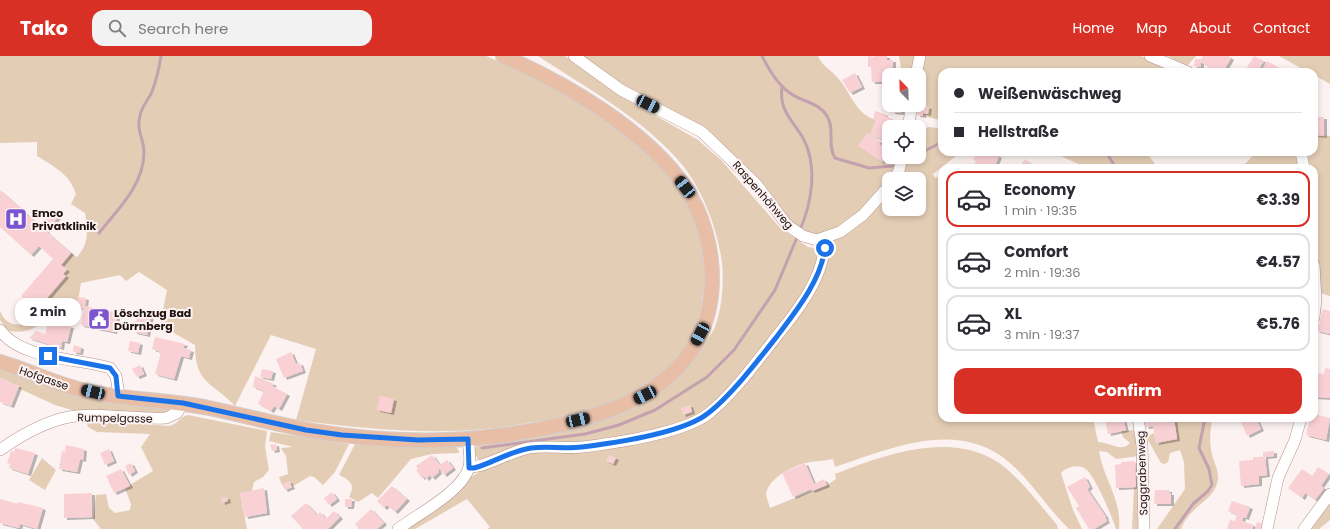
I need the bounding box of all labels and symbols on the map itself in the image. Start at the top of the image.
north arrow [882,68,926,112]
car [635,93,661,115]
street label: Raspenhöhweg [729,157,797,233]
car [673,174,697,200]
place label: Emco Privatklinik [32,205,97,234]
hospital icon: Emco Privatklinik [3,206,29,232]
route start [816,239,834,257]
callout: 2 min [15,298,81,326]
place label: Löschzug Bad Dürrnberg [114,305,191,334]
public building icon: Löschzug Bad Dürrnberg [86,306,112,332]
car [689,321,711,347]
route end [39,347,57,365]
street label: Hofgasse [17,362,71,394]
car [80,383,106,401]
car [632,384,658,406]
street label: Rumpelgasse [77,409,153,427]
car [565,411,591,429]
street label: Saggrabenweg [1133,430,1151,516]

